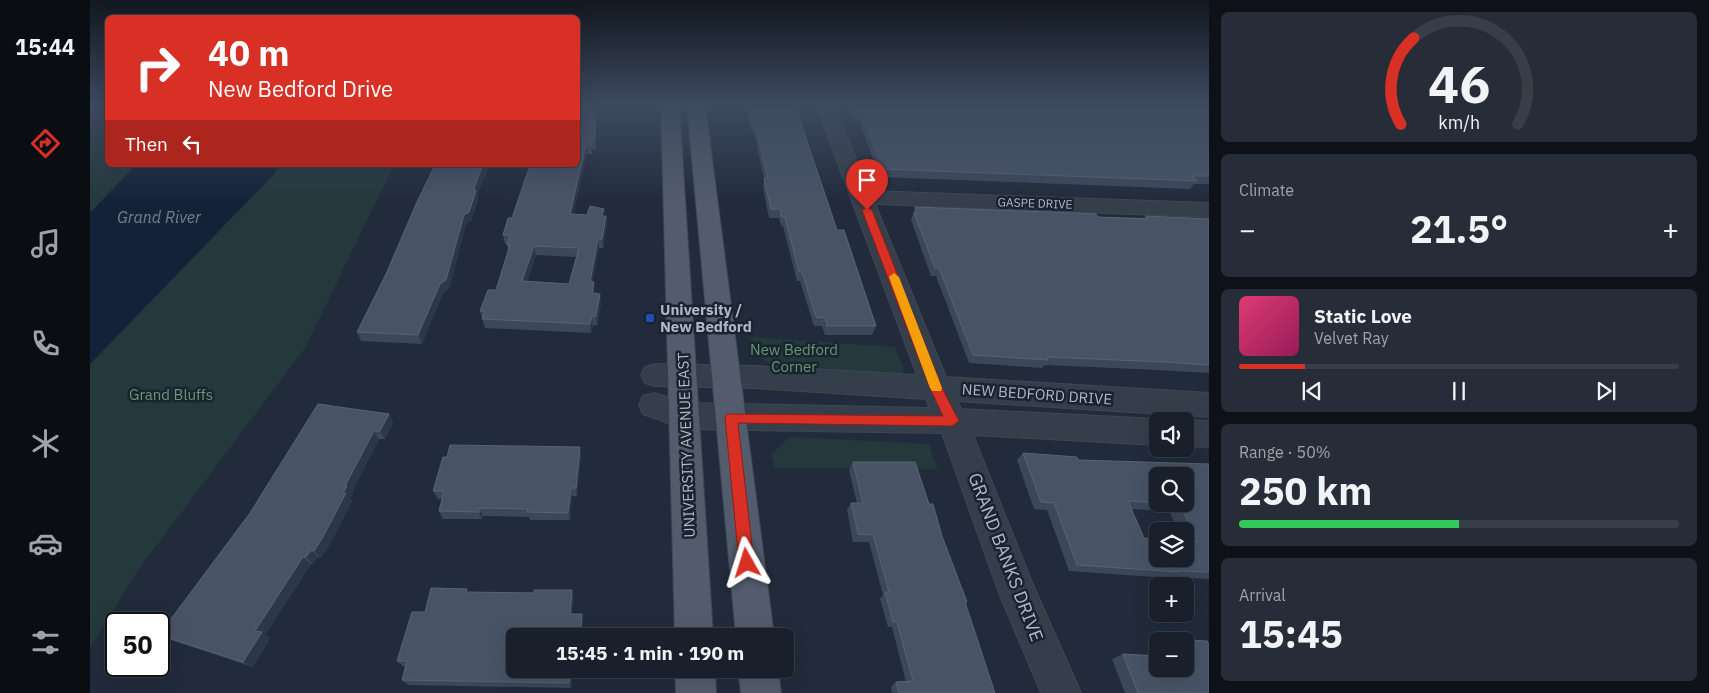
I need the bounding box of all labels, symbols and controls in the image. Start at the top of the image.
text: 40 m [208,30,290,76]
text: 15:44 [15,32,75,61]
icon: right [125,35,190,100]
text: 46 [1428,50,1490,117]
text: New Bedford Drive [208,74,393,103]
text: km/h [1438,111,1480,134]
icon: directions [28,126,63,161]
icon: left [178,130,206,158]
text: Then [125,132,168,156]
pin [846,159,888,210]
icon: arrive [853,166,881,194]
text: Climate [1239,180,1294,200]
street label: GASPE DRIVE [997,194,1073,212]
text: 21.5° [1410,204,1508,253]
water label: Grand River [117,207,202,227]
text: − [1239,211,1256,248]
text: + [1662,211,1679,248]
icon: music [28,226,63,261]
place label: University / New Bedford [660,300,752,336]
text: Static Love [1314,304,1412,328]
marker: University / New Bedford [644,312,656,324]
icon: phone [28,326,63,361]
text: Velvet Ray [1314,328,1389,348]
park label: New Bedford Corner [750,340,838,376]
street label: UNIVERSITY AVENUE EAST [673,352,699,538]
icon: previous [1298,377,1326,405]
icon: pause [1445,377,1473,405]
icon: next [1592,377,1620,405]
street label: NEW BEDFORD DRIVE [961,379,1113,409]
park label: Grand Bluffs [129,385,213,404]
map controls [1149,412,1194,677]
button: sound [1149,412,1194,457]
icon: climate [28,426,63,461]
text: Range · 50% [1239,442,1331,462]
text: 250 km [1239,466,1372,515]
button: search [1149,467,1194,512]
street label: GRAND BANKS DRIVE [963,469,1049,645]
button: layers [1149,522,1194,567]
icon: car [28,526,63,561]
position arrow [720,536,772,588]
button: + [1149,577,1194,622]
text: Arrival [1239,585,1286,605]
text: 15:45 [1239,609,1343,658]
speed limit sign: 50 [105,612,170,677]
icon: filters [28,625,63,660]
button: − [1149,632,1194,677]
text: 15:45 · 1 min · 190 m [556,641,744,665]

